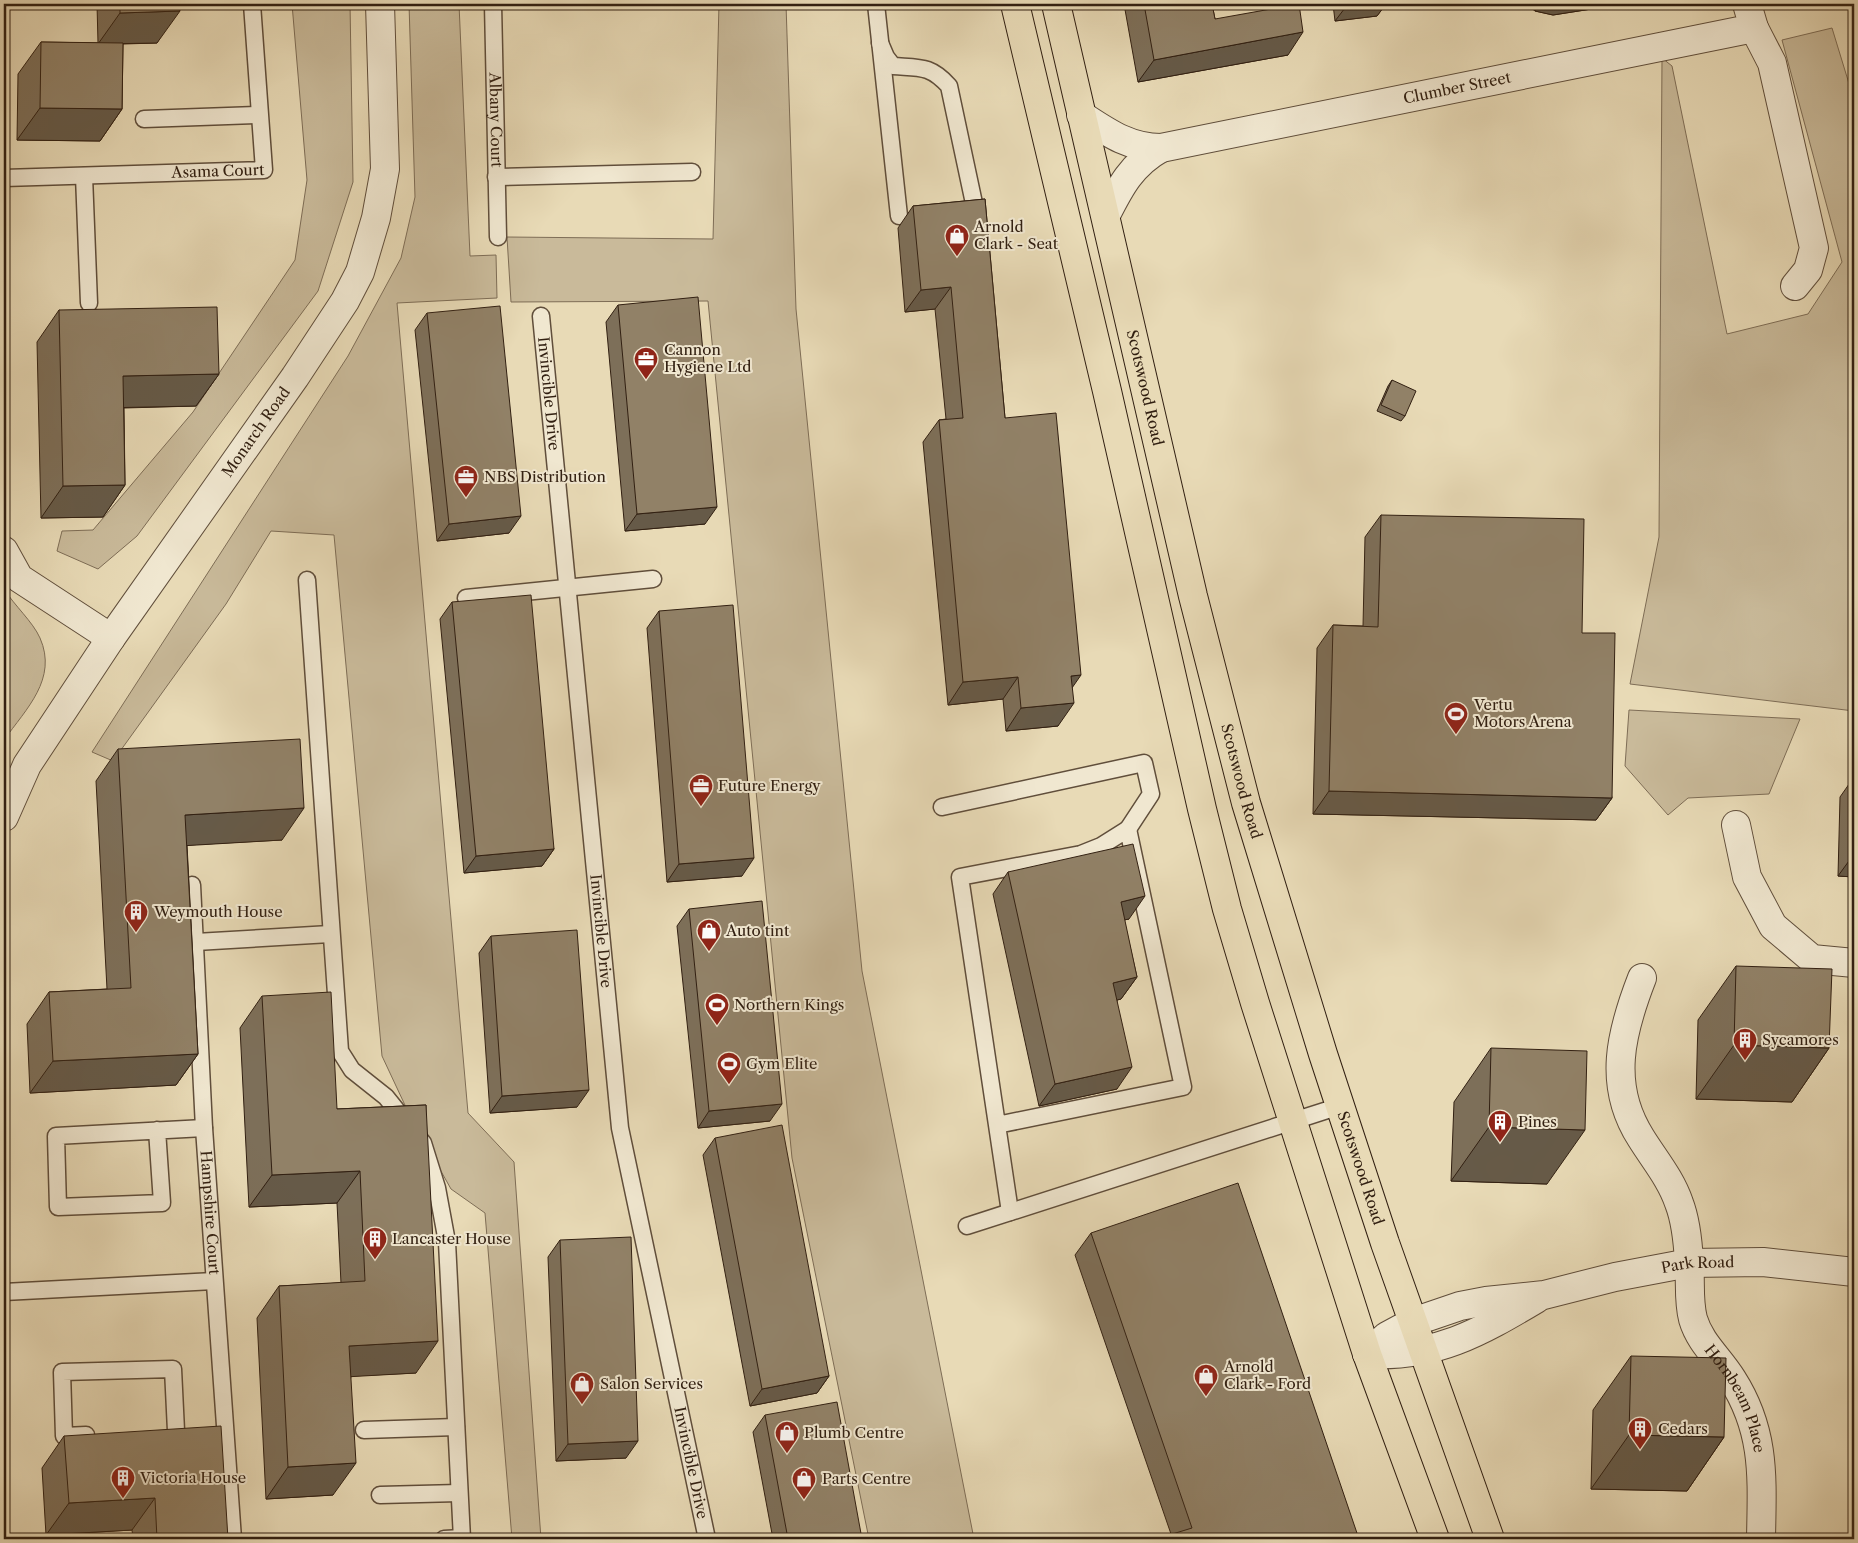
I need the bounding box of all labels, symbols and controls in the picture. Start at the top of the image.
street label: Clumber Street [1401,67,1513,108]
street label: Albany Court [485,71,507,168]
street label: Asama Court [170,160,265,182]
place label: Arnold Clark - Seat [973,217,1059,253]
shop icon: Arnold Clark - Seat [944,223,970,257]
street label: Scotswood Road [1123,328,1168,448]
street label: Invincible Drive [534,336,564,451]
place label: Cannon Hygiene Ltd [664,340,751,376]
office icon: Cannon Hygiene Ltd [633,346,659,380]
street label: Monarch Road [217,383,294,481]
office icon: NBS Distribution [453,464,479,498]
place label: NBS Distribution [484,467,607,486]
place label: Vertu Motors Arena [1473,695,1572,731]
sports icon: Vertu Motors Arena [1443,701,1469,735]
street label: Scotswood Road [1217,721,1266,841]
office icon: Future Energy [688,773,714,807]
place label: Future Energy [718,776,821,795]
street label: Invincible Drive [586,873,616,989]
building icon: Weymouth House [123,899,149,933]
place label: Weymouth House [153,902,283,921]
shop icon: Auto tint [696,918,722,952]
place label: Auto tint [725,921,790,940]
sports icon: Northern Kings [704,992,730,1026]
place label: Northern Kings [734,995,844,1014]
building icon: Sycamores [1732,1027,1758,1061]
place label: Sycamores [1762,1030,1839,1049]
sports icon: Gym Elite [716,1051,742,1085]
place label: Gym Elite [746,1054,817,1073]
street label: Scotswood Road [1333,1109,1388,1227]
building icon: Pines [1487,1109,1513,1143]
place label: Pines [1518,1112,1557,1131]
street label: Hampshire Court [197,1150,224,1276]
building icon: Lancaster House [362,1226,388,1260]
place label: Lancaster House [392,1229,511,1248]
street label: Park Road [1659,1252,1734,1277]
street label: Hornbeam Place [1701,1341,1769,1454]
place label: Arnold Clark - Ford [1223,1357,1311,1393]
shop icon: Arnold Clark - Ford [1193,1363,1219,1397]
shop icon: Salon Services [569,1371,595,1405]
place label: Salon Services [600,1374,703,1393]
street label: Invincible Drive [670,1405,712,1520]
building icon: Cedars [1627,1416,1653,1450]
place label: Cedars [1658,1419,1708,1438]
shop icon: Plumb Centre [774,1420,800,1454]
place label: Plumb Centre [804,1423,904,1442]
building icon: Victoria House [110,1465,136,1499]
shop icon: Parts Centre [791,1466,817,1500]
place label: Victoria House [139,1468,246,1487]
place label: Parts Centre [822,1469,911,1488]

